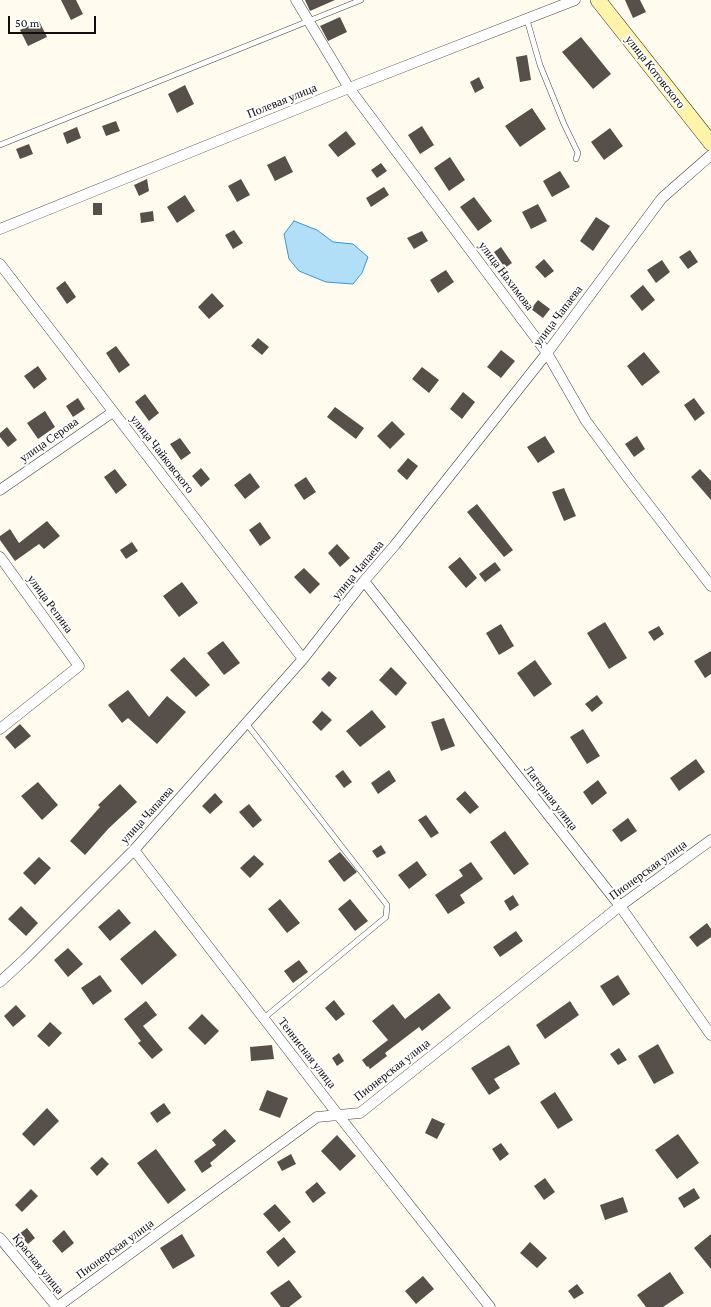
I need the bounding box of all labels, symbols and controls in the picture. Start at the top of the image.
scale bar [10,8,98,34]
text: 50 m [15,16,39,30]
street label: улица Котовского [622,33,688,111]
street label: Полевая улица [245,80,319,122]
street label: улица Нахимова [475,239,537,313]
street label: улица Чапаева [530,283,586,349]
street label: улица Чайковского [127,412,197,496]
street label: улица Серова [17,415,81,465]
street label: улица Чапаева [329,538,387,602]
street label: улица Репина [24,572,76,636]
street label: Лагерная улица [521,763,581,833]
street label: улица Чапаева [117,783,177,847]
street label: Пионерская улица [606,837,690,903]
street label: Теннисная улица [275,1015,339,1091]
street label: Пионерская улица [351,1036,433,1104]
street label: Пионерская улица [73,1216,157,1282]
street label: Красная улица [9,1231,67,1297]

